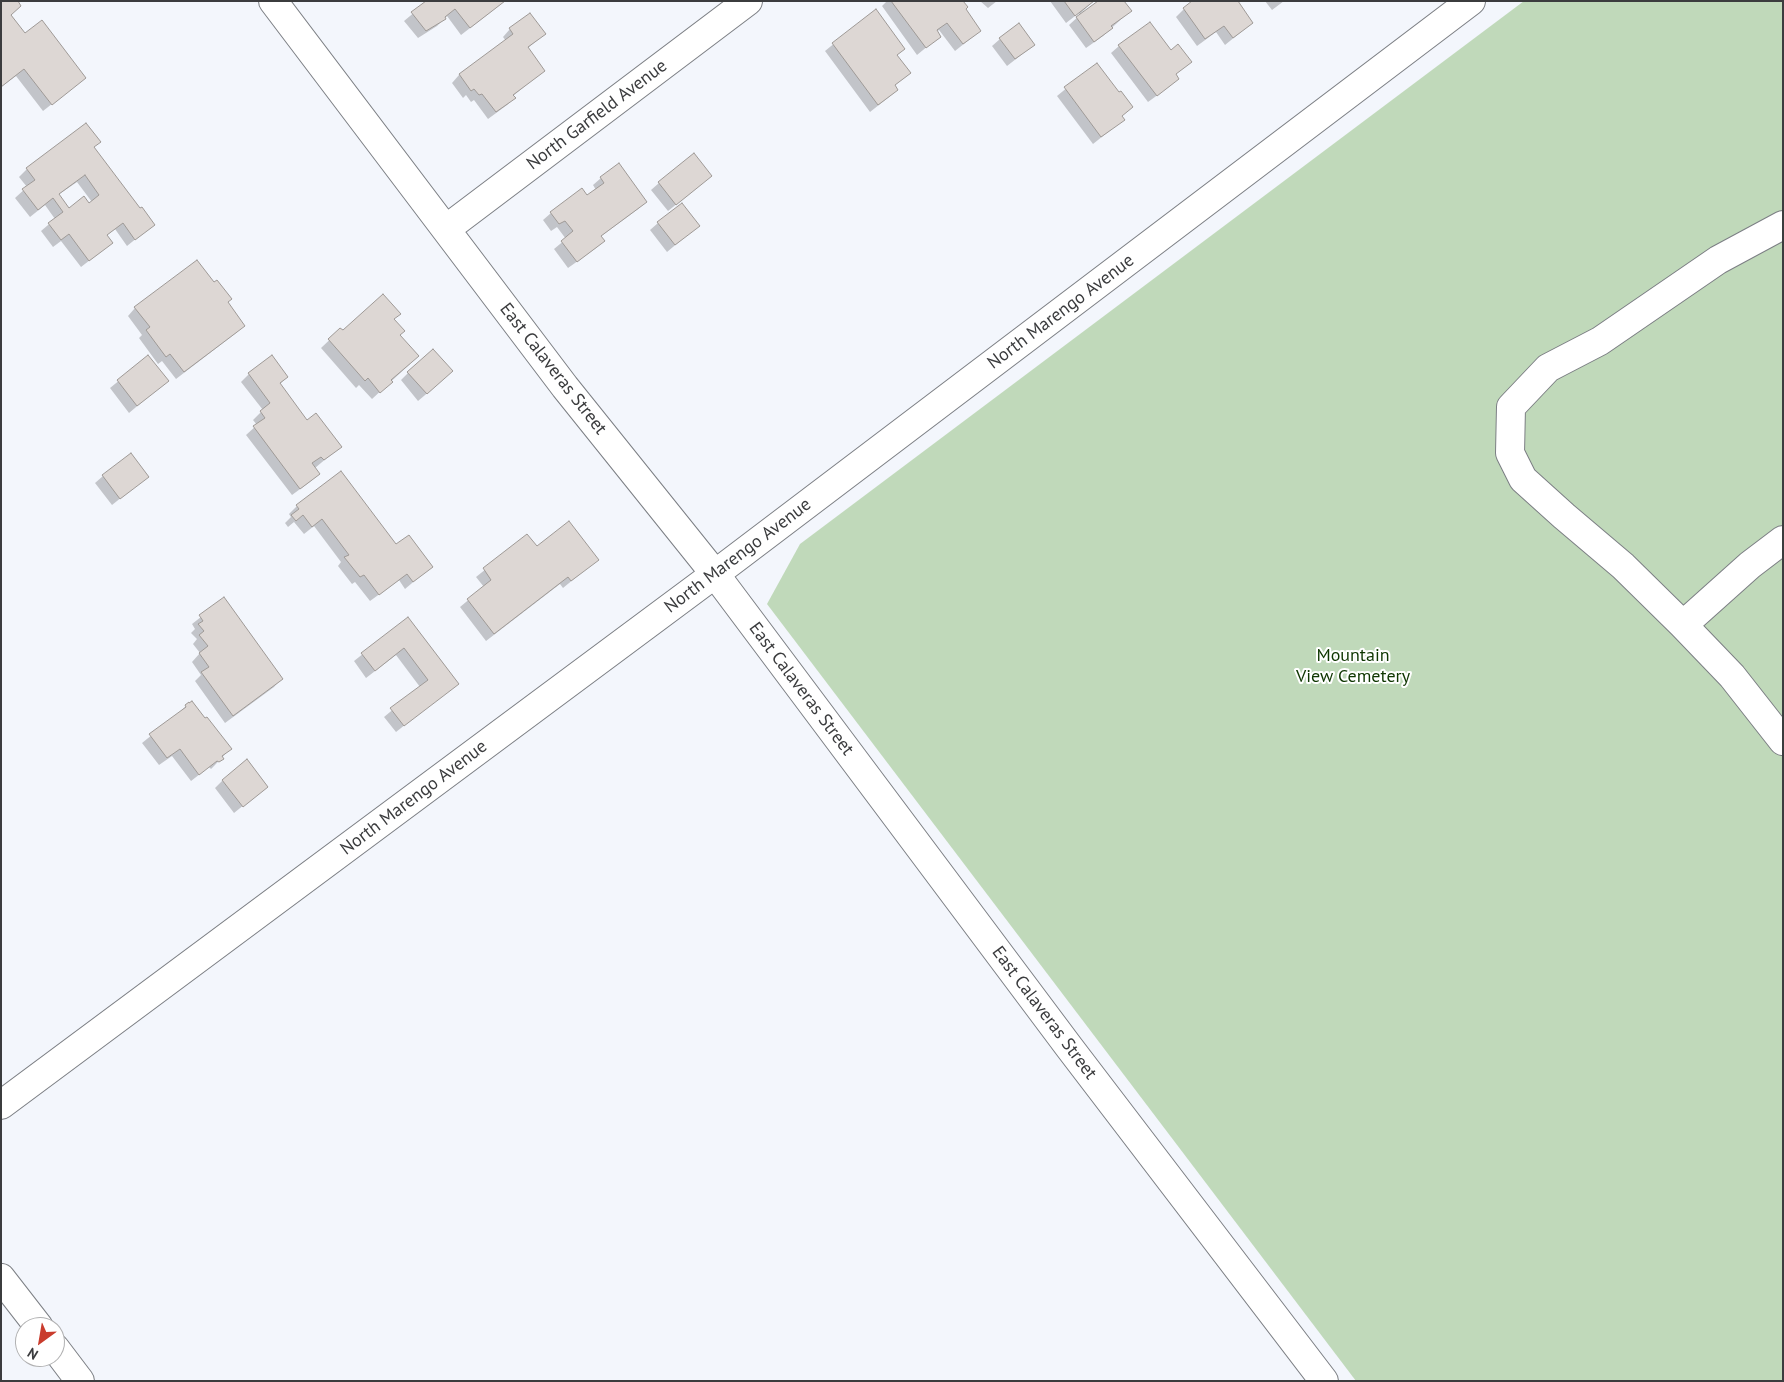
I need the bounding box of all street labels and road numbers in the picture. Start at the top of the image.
street label: North Garfield Avenue [523,55,671,175]
street label: North Marengo Avenue [984,250,1138,374]
street label: East Calaveras Street [495,299,611,439]
street label: North Marengo Avenue [661,494,815,618]
street label: East Calaveras Street [744,618,858,760]
street label: North Marengo Avenue [337,736,491,860]
street label: East Calaveras Street [987,942,1101,1084]

